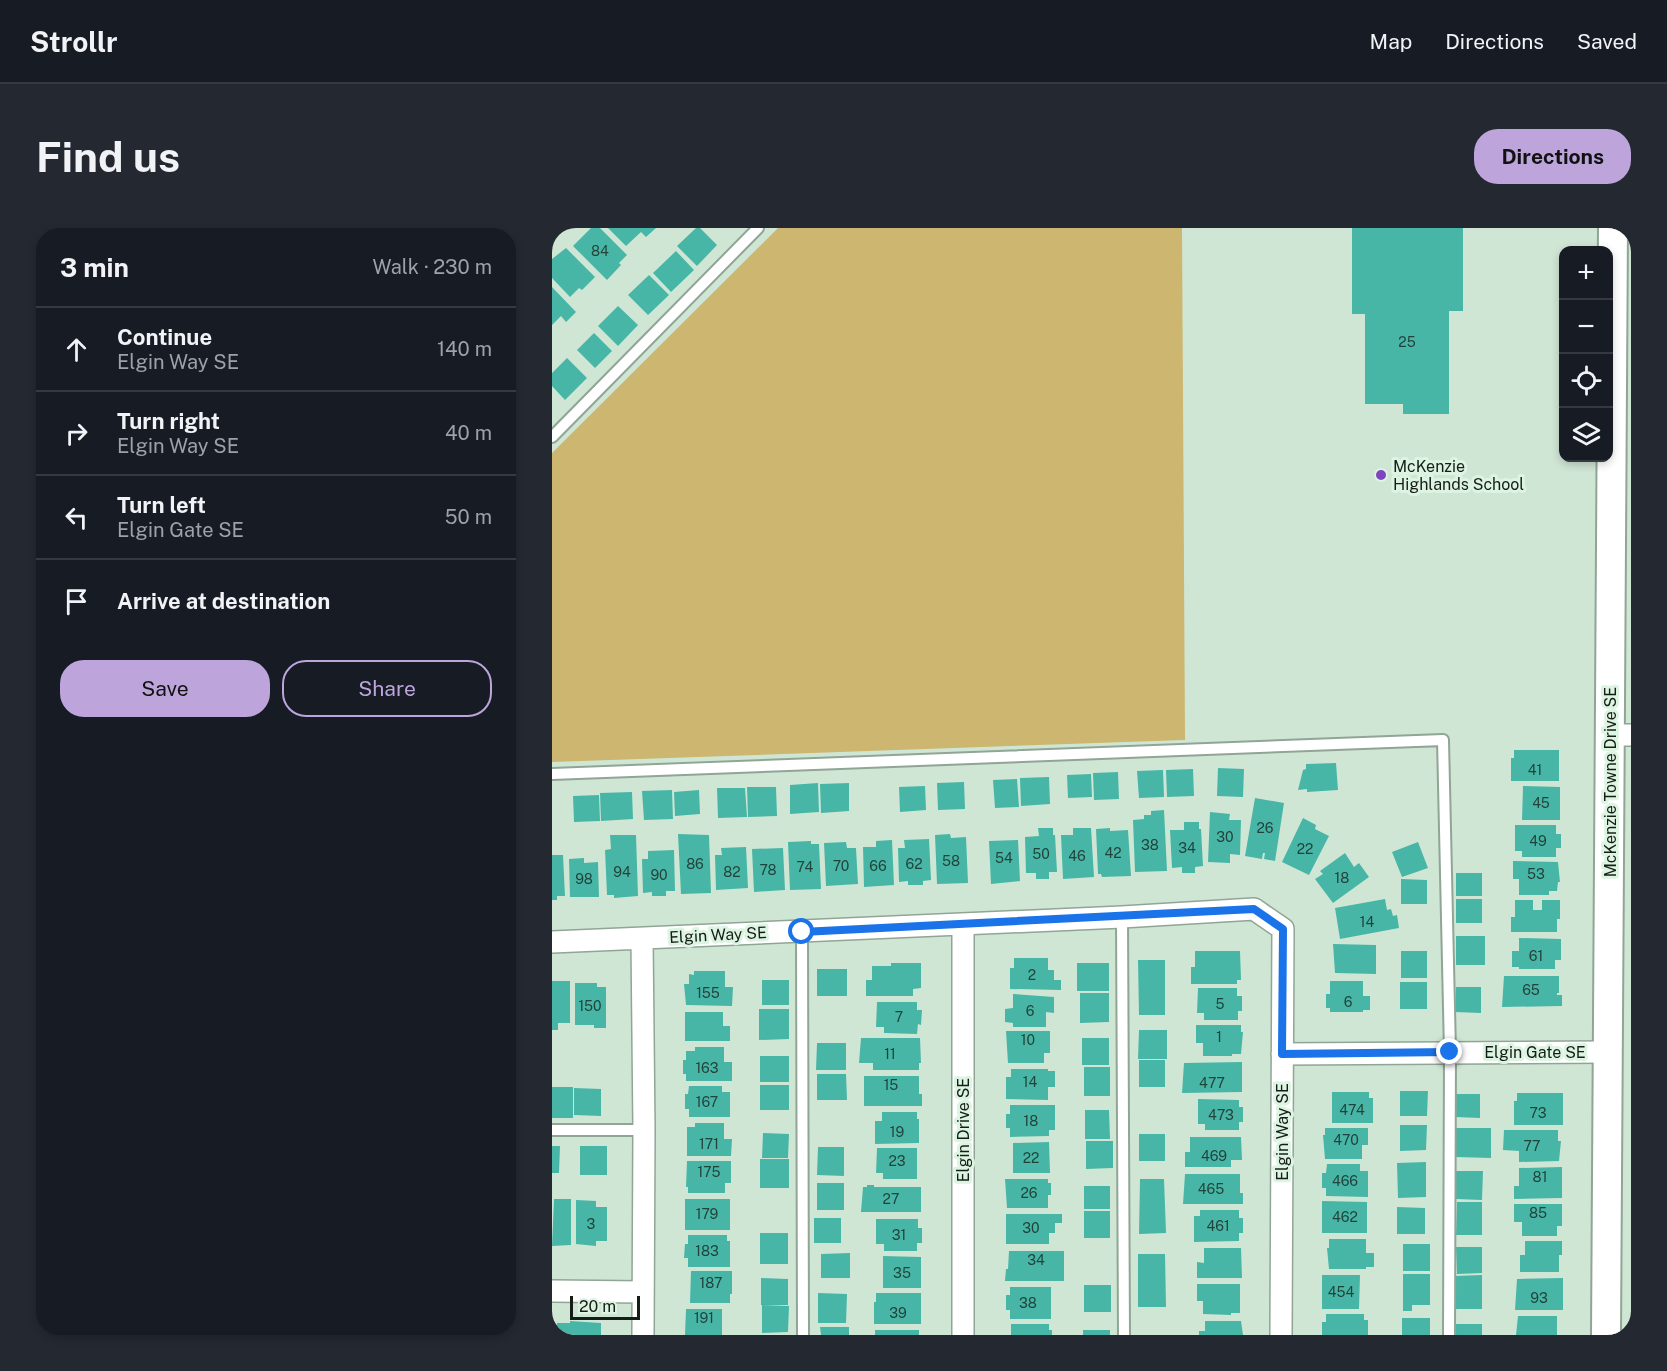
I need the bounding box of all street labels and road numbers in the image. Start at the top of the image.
street label: McKenzie Towne Drive SE [1601,687,1620,877]
street label: Elgin Way SE [669,923,767,947]
street label: Elgin Gate SE [1484,1043,1586,1062]
street label: Elgin Drive SE [954,1078,973,1182]
street label: Elgin Way SE [1273,1083,1292,1181]

